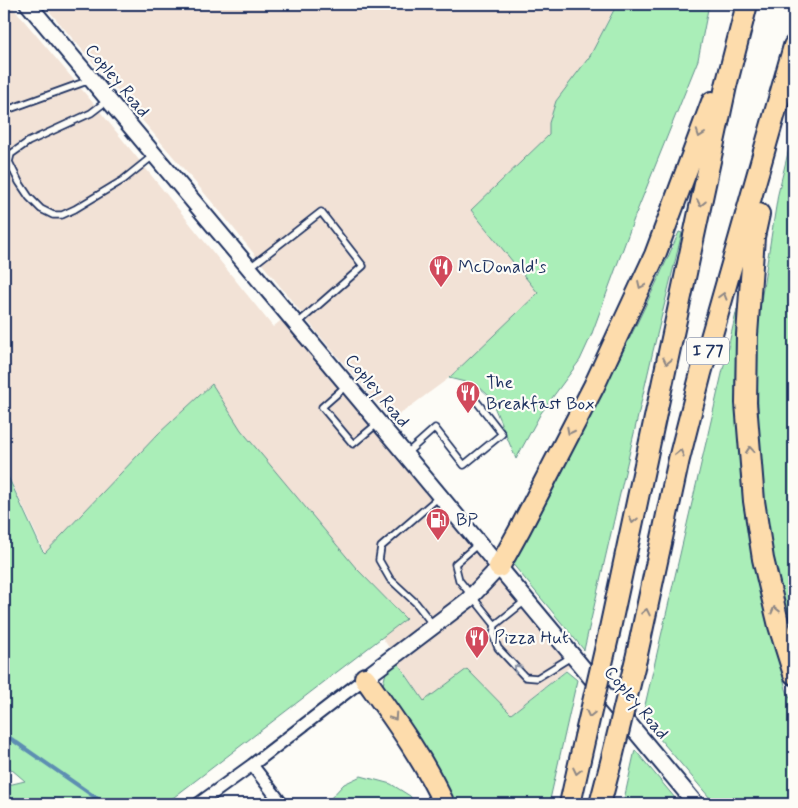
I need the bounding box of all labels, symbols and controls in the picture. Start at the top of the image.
street label: Copley Road [79,39,155,123]
one-way arrow [696,129,706,138]
one-way arrow [696,198,707,207]
restaurant icon: McDonald's [428,254,454,288]
place label: McDonald's [458,255,546,279]
one-way arrow [637,280,647,289]
one-way arrow [718,292,728,301]
road number: I 77 [687,338,729,364]
street label: Copley Road [339,349,415,433]
one-way arrow [662,357,673,366]
place label: The Breakfast Box [486,371,594,416]
restaurant icon: The Breakfast Box [455,380,481,414]
one-way arrow [566,426,576,435]
one-way arrow [745,446,756,454]
one-way arrow [675,449,685,457]
fuel station icon: BP [425,507,451,541]
place label: BP [456,508,478,532]
one-way arrow [629,516,639,525]
one-way arrow [770,606,781,615]
one-way arrow [640,607,651,616]
restaurant icon: Pizza Hut [464,625,490,659]
place label: Pizza Hut [494,626,569,650]
street label: Copley Road [598,661,674,745]
one-way arrow [514,664,523,673]
one-way arrow [585,710,596,719]
one-way arrow [388,712,397,721]
one-way arrow [572,766,583,775]

